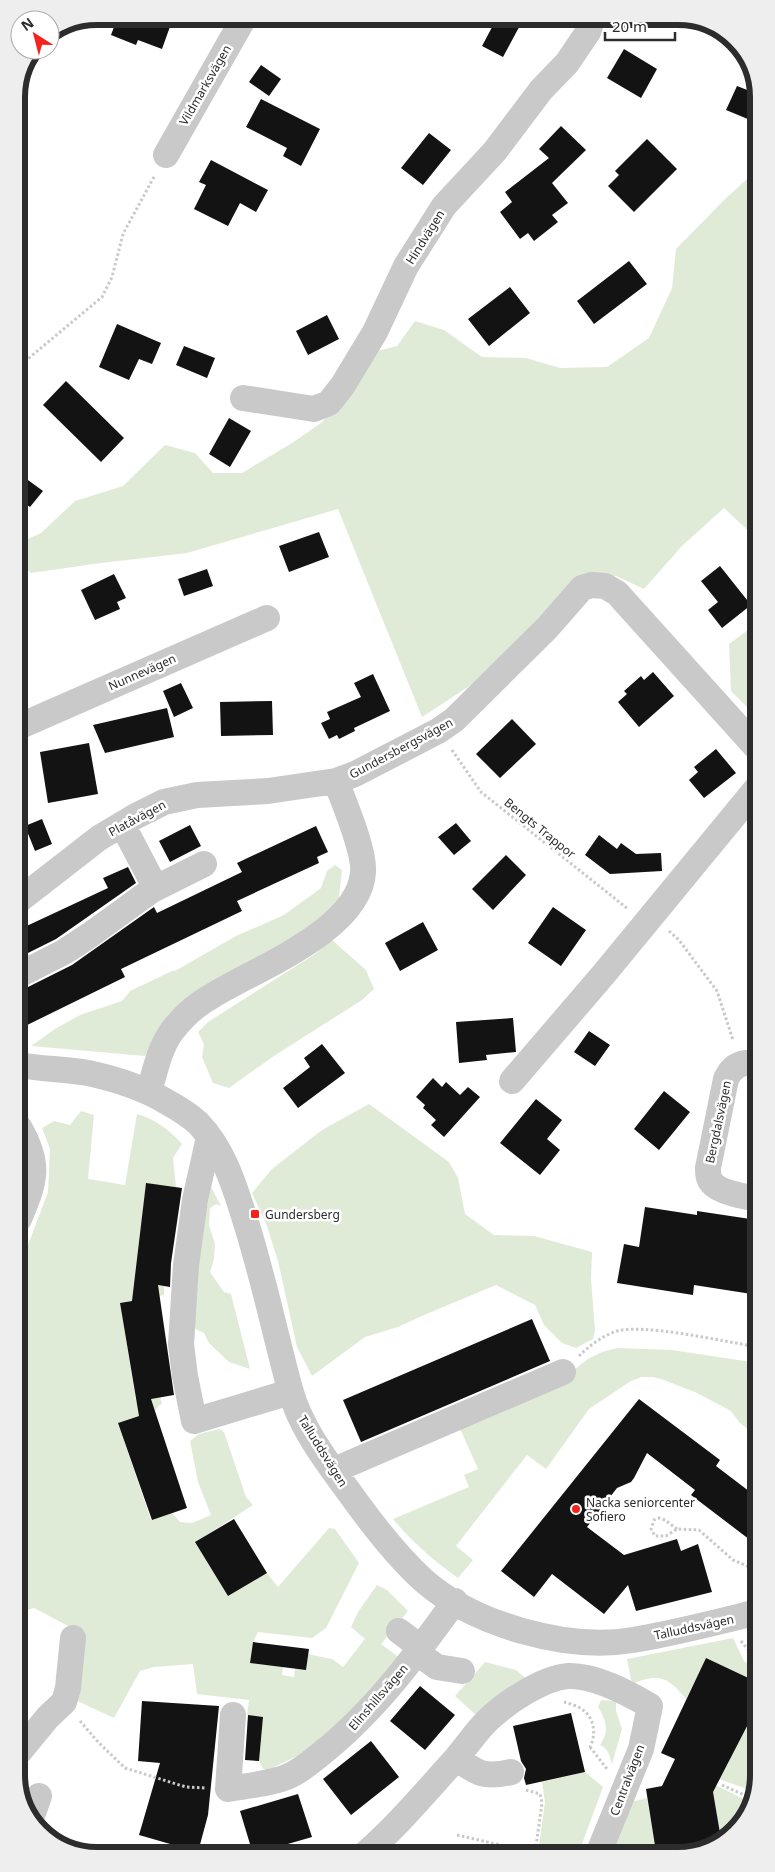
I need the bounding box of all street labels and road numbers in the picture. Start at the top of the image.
street label: Vildmarksvägen [175,42,235,128]
street label: Hindvägen [402,207,448,267]
street label: Nunnevägen [106,650,178,694]
street label: Gundersbergsvägen [346,714,456,782]
street label: Bengts Trappor [501,794,579,862]
street label: Platåvägen [105,796,169,840]
street label: Bergdalsvägen [701,1079,735,1165]
street label: Talluddsvägen [294,1412,352,1490]
street label: Talluddsvägen [653,1610,735,1644]
street label: Elinshillsvägen [344,1660,412,1734]
street label: Centralvägen [606,1742,648,1818]

